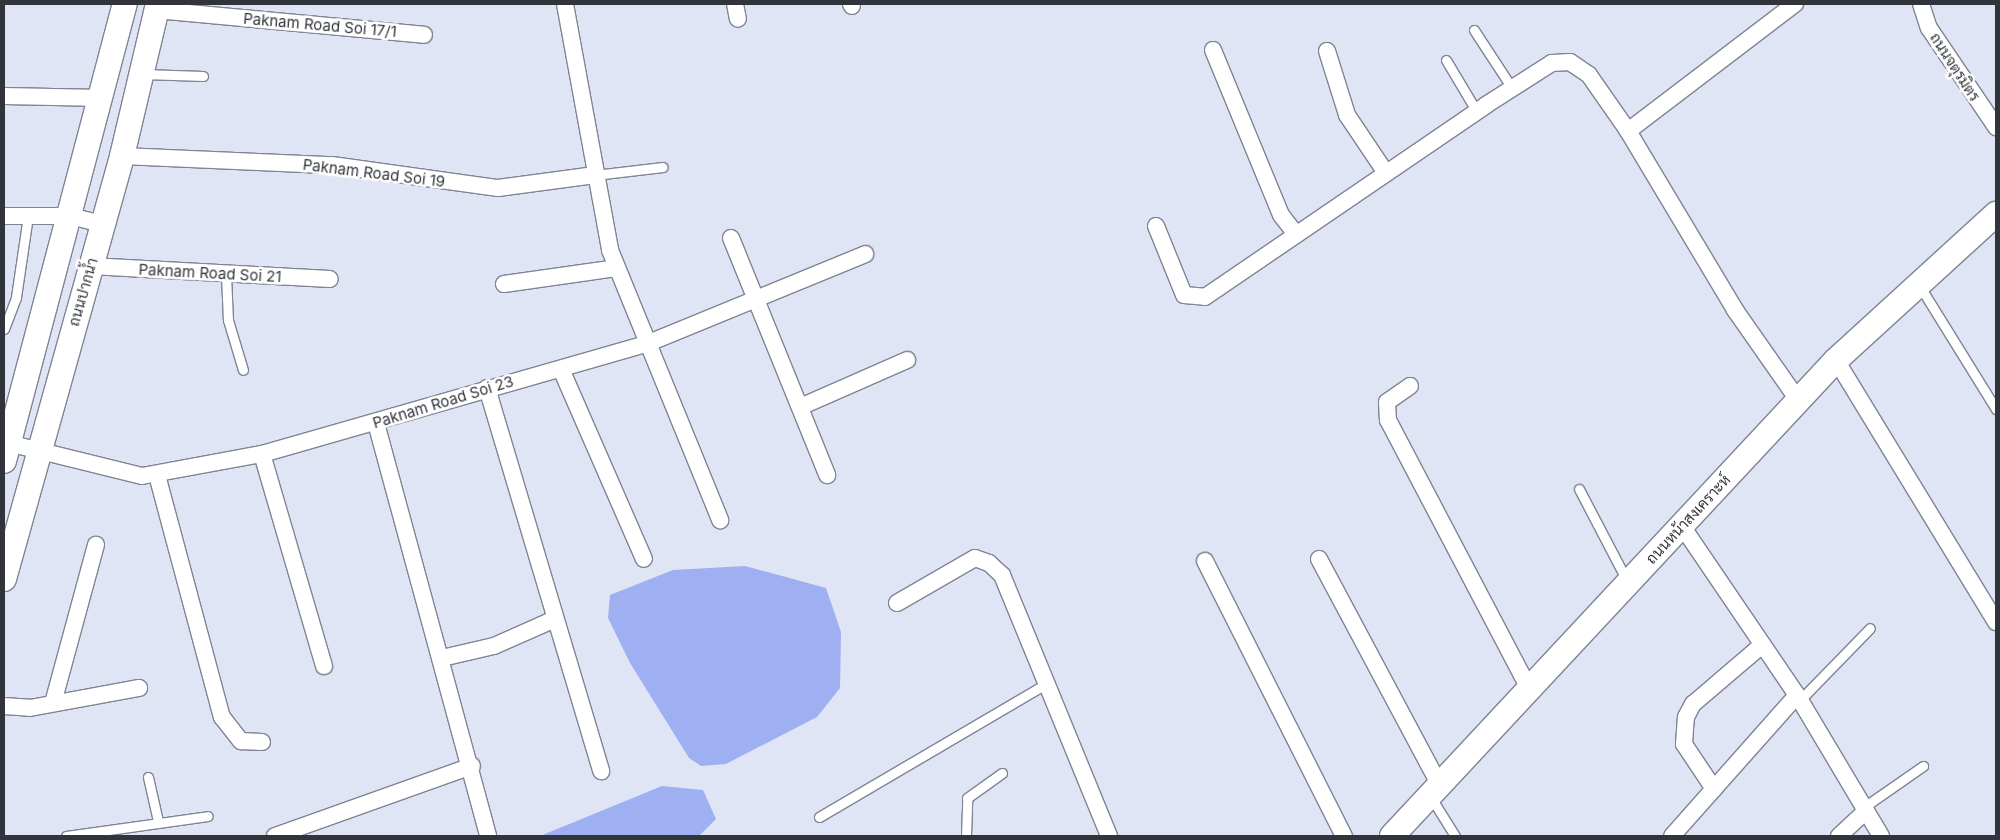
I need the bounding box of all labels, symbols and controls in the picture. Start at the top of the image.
street label: Paknam Road Soi 17/1 [243,9,397,41]
street label: ถนนจตุรมิตร [1926,29,1984,105]
street label: Paknam Road Soi 19 [302,155,446,191]
street label: ถนนปากน้ำ [65,256,101,328]
street label: Paknam Road Soi 21 [138,260,282,286]
street label: Paknam Road Soi 23 [370,372,516,432]
street label: ถนนหน้าสงเคราะห์ [1642,471,1734,567]

